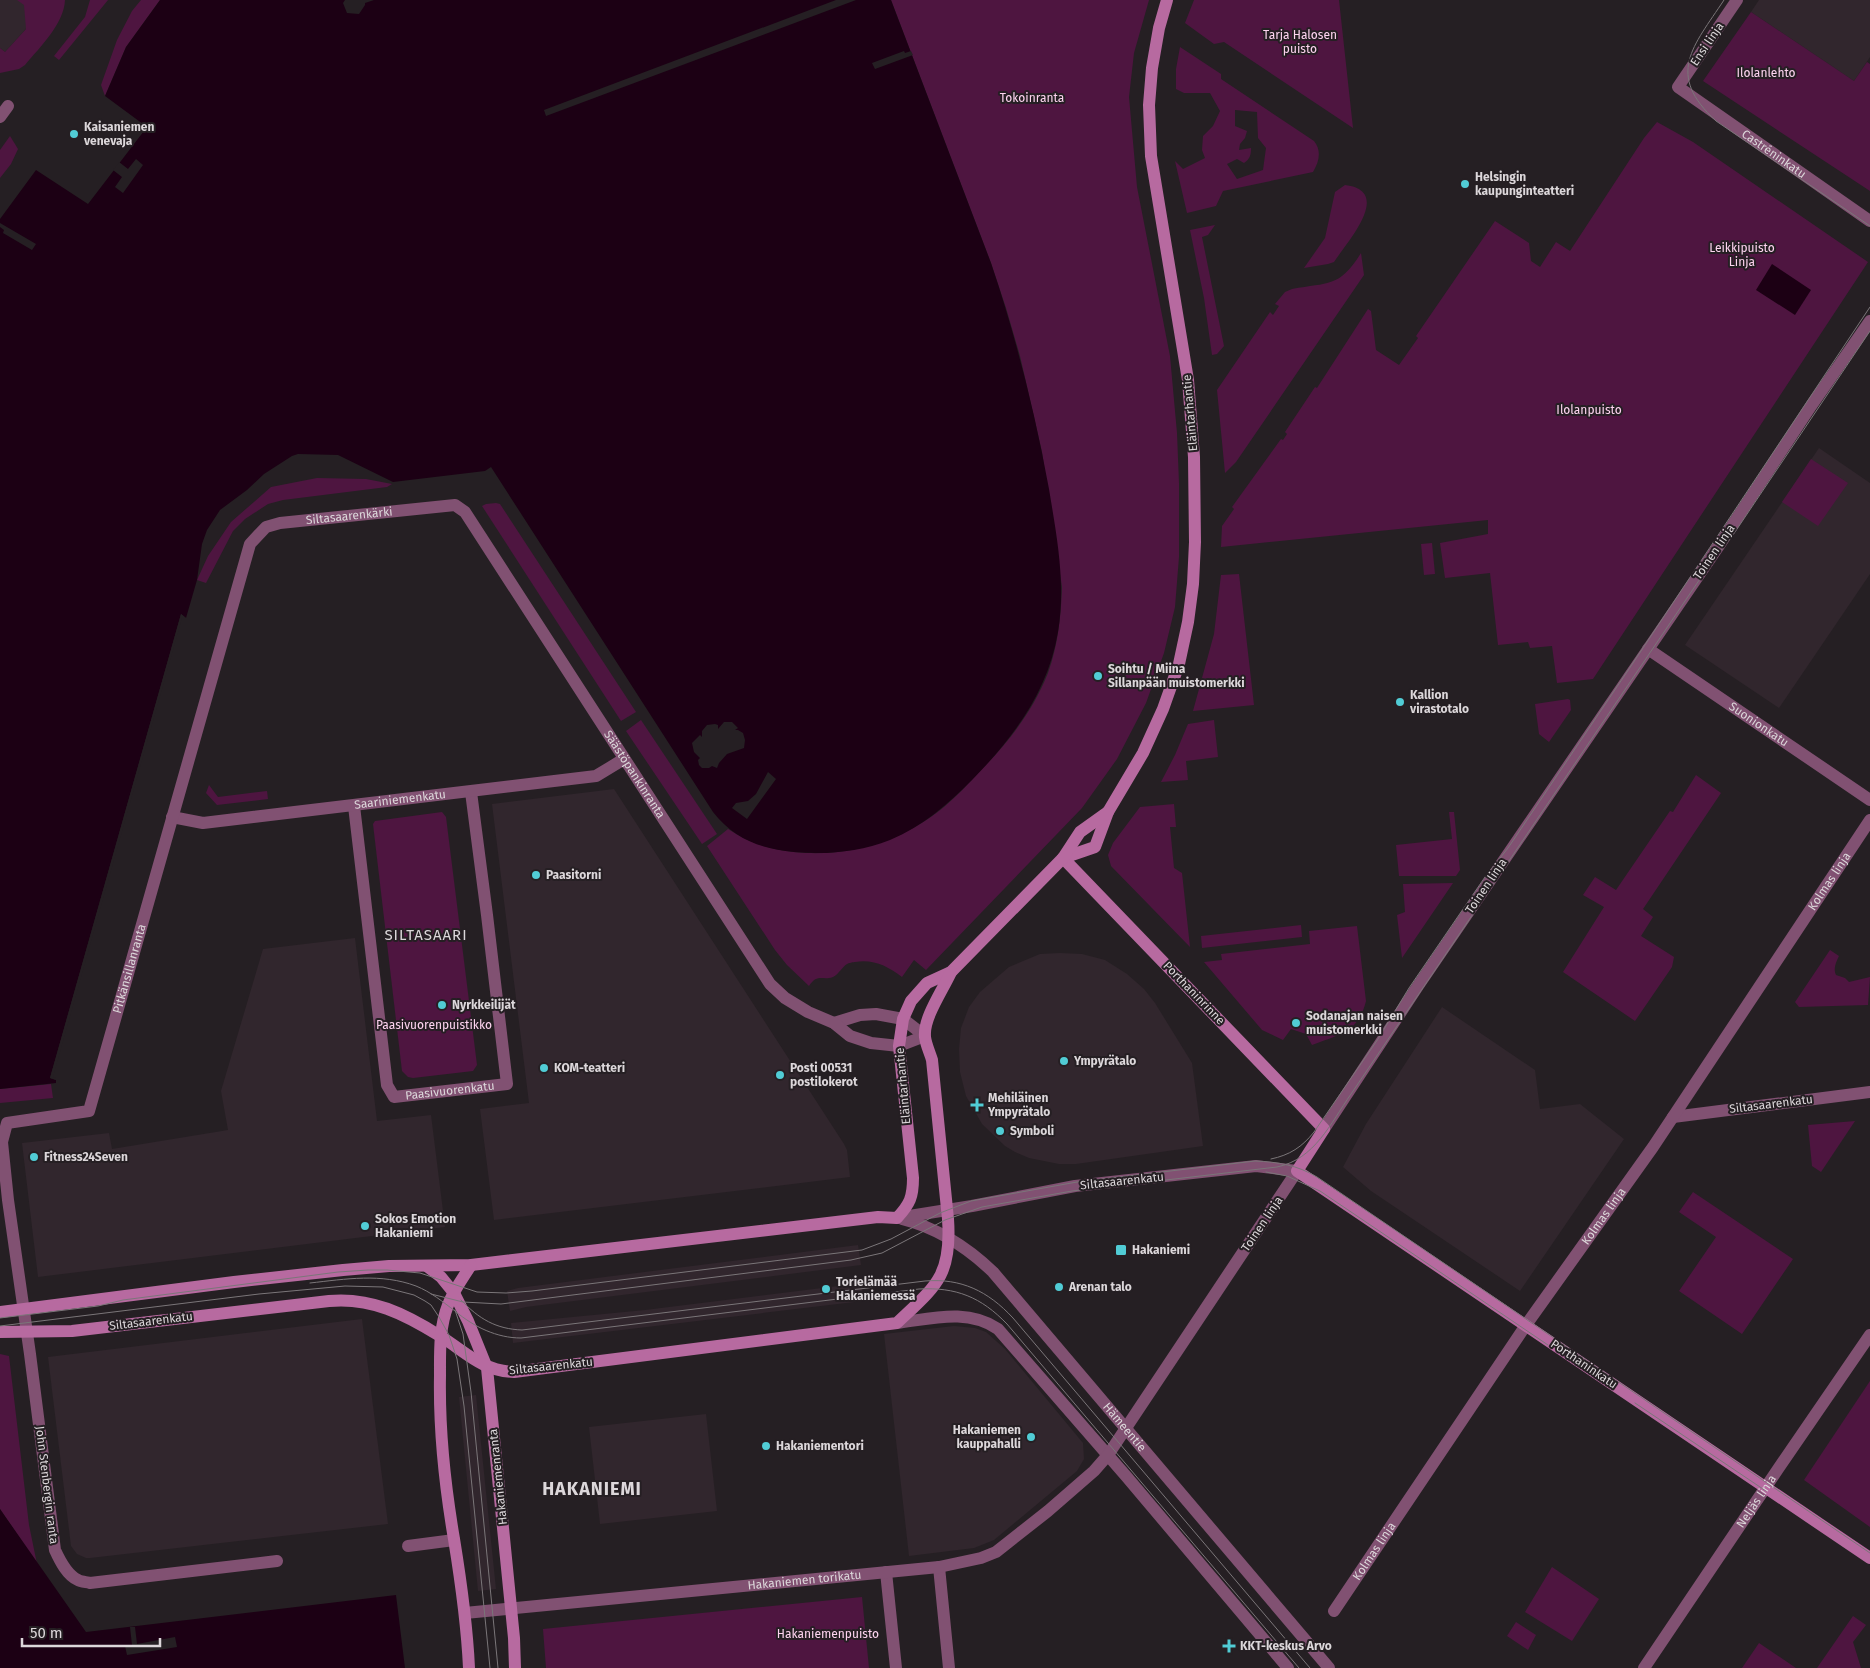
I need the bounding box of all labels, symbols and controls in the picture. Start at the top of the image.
street label: Ensi linja [1687,20,1727,68]
park label: Tarja Halosen puisto [1263,28,1337,56]
park label: Ilolanlehto [1736,66,1796,80]
park label: Tokoinranta [1000,91,1064,105]
place label: Kaisaniemen venevaja [83,120,154,148]
street label: Castréninkatu [1739,127,1809,181]
marker: Kaisaniemen venevaja [68,128,80,140]
place label: Helsingin kaupunginteatteri [1475,170,1574,198]
marker: Helsingin kaupunginteatteri [1459,178,1471,190]
park label: Leikkipuisto Linja [1709,241,1775,269]
street label: Eläintarhantie [1180,374,1200,452]
park label: Ilolanpuisto [1556,403,1622,417]
street label: Siltasaarenkärki [305,504,393,527]
street label: Toinen linja [1690,522,1738,582]
place label: Soihtu / Miina Sillanpään muistomerkki [1108,662,1245,690]
marker: Soihtu / Miina Sillanpään muistomerkki [1092,670,1104,682]
place label: Kallion virastotalo [1409,688,1469,716]
marker: Kallion virastotalo [1394,696,1406,708]
street label: Suonionkatu [1726,699,1791,750]
street label: Säästöpankinranta [601,728,668,821]
street label: Saariniemenkatu [353,787,447,812]
street label: Kolmas linja [1805,850,1854,913]
street label: Toinen linja [1462,856,1510,916]
place label: Paasitorni [546,868,601,882]
marker: Paasitorni [530,869,542,881]
street label: Pitkänsillanranta [110,922,149,1015]
district label: SILTASAARI [384,926,468,944]
street label: Porthaninrinne [1160,959,1228,1027]
place label: Nyrkkeilijät [452,998,516,1012]
marker: Nyrkkeilijät [436,999,448,1011]
place label: Sodanajan naisen muistomerkki [1306,1009,1403,1037]
marker: Sodanajan naisen muistomerkki [1290,1017,1302,1029]
park label: Paasivuorenpuistikko [376,1018,492,1032]
street label: Eläintarhantie [893,1047,913,1125]
place label: Ympyrätalo [1073,1054,1136,1068]
marker: Ympyrätalo [1058,1055,1070,1067]
place label: KOM-teatteri [554,1061,625,1075]
place label: Posti 00531 postilokerot [790,1061,858,1089]
marker: KOM-teatteri [538,1062,550,1074]
marker: Posti 00531 postilokerot [774,1069,786,1081]
street label: Paasivuorenkatu [404,1078,495,1103]
place label: Mehiläinen Ympyrätalo [987,1091,1050,1119]
street label: Siltasaarenkatu [1728,1092,1814,1116]
marker: Mehiläinen Ympyrätalo [970,1098,984,1112]
place label: Symboli [1010,1124,1054,1138]
marker: Symboli [994,1125,1006,1137]
place label: Fitness24Seven [44,1150,128,1164]
marker: Fitness24Seven [28,1151,40,1163]
street label: Siltasaarenkatu [1079,1170,1165,1192]
street label: Kolmas linja [1578,1185,1629,1248]
street label: Toinen linja [1238,1194,1286,1254]
place label: Sokos Emotion Hakaniemi [375,1212,456,1240]
marker: Sokos Emotion Hakaniemi [359,1220,371,1232]
marker: Hakaniemi [1114,1243,1128,1257]
place label: Hakaniemi [1132,1243,1190,1257]
place label: Torielämää Hakaniemessä [836,1275,916,1303]
place label: Arenan talo [1068,1280,1132,1294]
marker: Arenan talo [1053,1281,1065,1293]
marker: Torielämää Hakaniemessä [820,1283,832,1295]
street label: Siltasaarenkatu [108,1309,194,1333]
street label: Porthaninkatu [1548,1337,1620,1391]
street label: Siltasaarenkatu [508,1355,594,1377]
street label: Hämeentie [1100,1400,1149,1454]
place label: Hakaniemen kauppahalli [953,1423,1021,1451]
street label: John Stenbergin ranta [33,1425,61,1545]
street label: Hakaniemenranta [486,1428,510,1526]
marker: Hakaniemen kauppahalli [1025,1431,1037,1443]
place label: Hakaniementori [776,1439,864,1453]
marker: Hakaniementori [760,1440,772,1452]
street label: Neljäs linja [1733,1472,1779,1530]
district label: HAKANIEMI [542,1478,642,1500]
street label: Kolmas linja [1350,1520,1399,1583]
street label: Hakaniemen torikatu [747,1568,862,1593]
scale bar [22,1616,160,1648]
text: 50 m [30,1624,63,1642]
park label: Hakaniemenpuisto [777,1627,879,1641]
marker: KKT-keskus Arvo [1222,1639,1236,1653]
place label: KKT-keskus Arvo [1240,1639,1332,1653]

